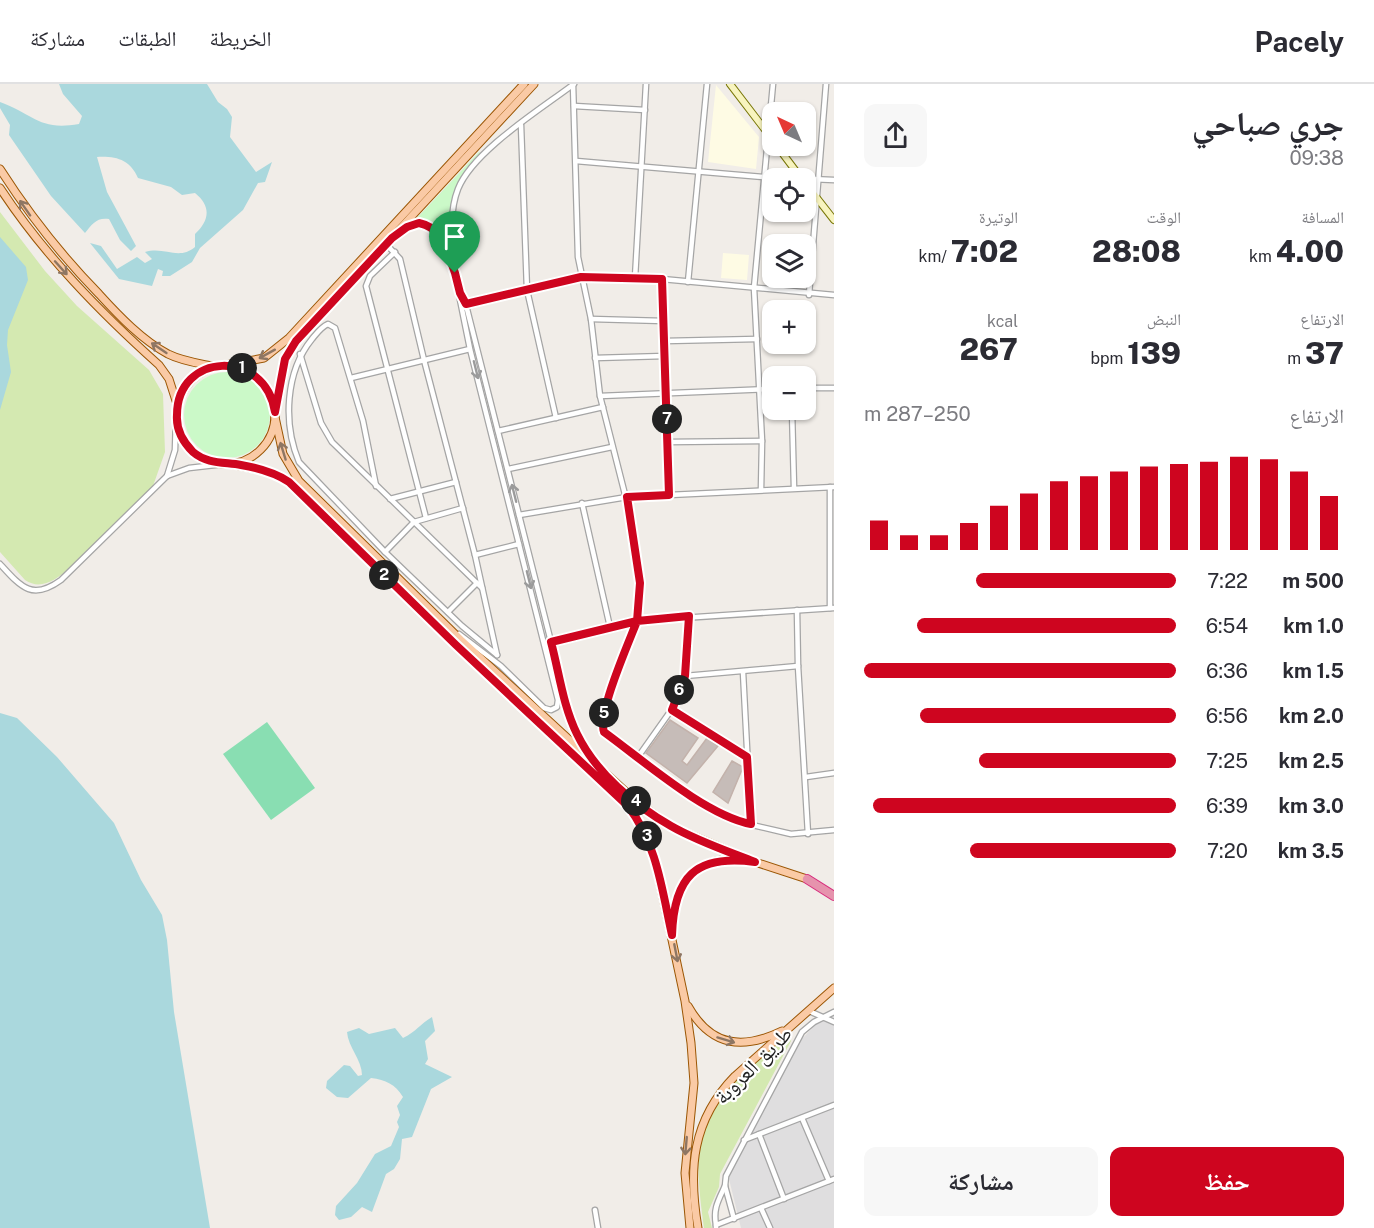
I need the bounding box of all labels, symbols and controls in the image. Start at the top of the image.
text: Pacely [1255,25,1344,58]
text: مشاركة [30,26,85,51]
text: الطبقات [118,26,177,51]
text: الخريطة [210,26,271,51]
north arrow [762,102,816,156]
map controls [762,102,816,420]
button: share [864,104,927,167]
text: جري صباحي [1192,104,1344,142]
text: 09:38 [1289,146,1344,170]
button: locate [762,168,816,222]
one-way arrow [19,201,31,217]
text: الوتيرة [979,208,1018,227]
text: الوقت [1147,208,1181,227]
text: المسافة [1302,208,1344,227]
pin [429,211,480,273]
icon: arrive [438,220,471,253]
text: 7:02 [951,233,1018,269]
text: 28:08 [1092,233,1181,269]
text: 4.00 [1276,233,1344,269]
button: layers [762,234,816,288]
text: /km [918,247,951,266]
text: km [1249,247,1276,266]
one-way arrow [54,260,68,275]
button: + [762,300,816,354]
text: النبض [1147,310,1181,329]
text: الارتفاع [1300,310,1344,329]
text: kcal [987,312,1018,331]
text: 267 [959,331,1018,367]
text: 139 [1127,335,1181,371]
text: 37 [1305,335,1344,371]
one-way arrow [152,342,168,354]
one-way arrow [259,349,276,361]
text: bpm [1090,349,1127,368]
text: m [1287,349,1305,368]
pin: 1 [227,353,257,383]
text: 1 [239,358,245,377]
one-way arrow [470,361,482,380]
button: − [762,366,816,420]
text: 250–287 m [864,402,971,426]
pin: 7 [652,404,682,434]
text: الارتفاع [1289,404,1344,428]
text: 7 [662,409,672,428]
one-way arrow [277,442,288,461]
one-way arrow [507,484,519,503]
pin: 2 [369,560,399,590]
text: 2 [379,565,389,584]
text: 7:22 [1207,569,1248,593]
text: 500 m [1282,569,1344,593]
one-way arrow [523,570,535,589]
text: 6:54 [1206,614,1248,638]
text: 1.0 km [1283,614,1344,638]
text: 6:36 [1206,659,1248,683]
text: 1.5 km [1283,659,1344,683]
pin: 6 [664,675,694,705]
text: 6 [674,680,684,699]
pin: 5 [589,698,619,728]
text: 5 [599,703,609,722]
text: 6:56 [1206,704,1248,728]
text: 2.0 km [1279,704,1344,728]
text: 7:25 [1206,749,1248,773]
text: 2.5 km [1278,749,1344,773]
pin: 4 [621,786,651,816]
text: 4 [631,791,641,810]
text: 6:39 [1206,794,1248,818]
text: 3.0 km [1278,794,1344,818]
pin: 3 [632,821,662,851]
text: 3 [642,826,652,845]
text: 7:20 [1207,839,1248,863]
text: 3.5 km [1278,839,1344,863]
one-way arrow [671,943,682,963]
street label: طريق العروبة [709,1021,798,1110]
one-way arrow [716,1035,735,1046]
one-way arrow [680,1136,691,1156]
button: مشاركة [864,1147,1098,1216]
button: حفظ [1110,1147,1344,1216]

